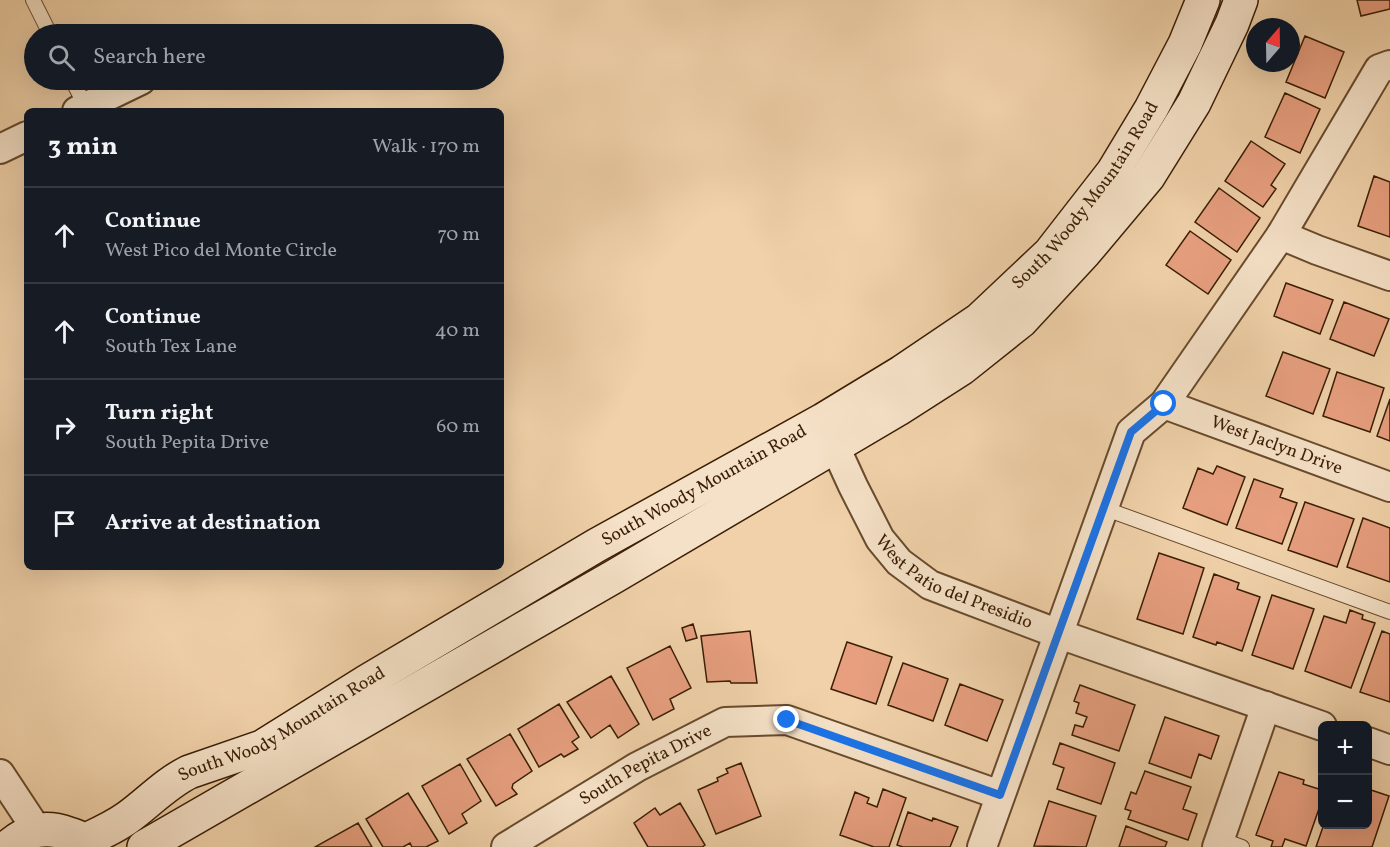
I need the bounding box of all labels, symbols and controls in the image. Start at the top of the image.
north arrow [1246,18,1300,72]
search box [24,24,504,90]
icon: search [45,41,78,74]
text: Search here [93,42,206,73]
street label: South Woody Mountain Road [1006,97,1165,295]
text: 3 min [48,129,118,165]
text: Walk · 170 m [372,133,480,161]
text: Continue [105,206,201,237]
icon: ahead [48,219,81,252]
text: 70 m [437,221,480,249]
text: West Pico del Monte Circle [105,237,337,265]
text: Continue [105,302,201,333]
icon: ahead [48,315,81,348]
text: 40 m [435,317,480,345]
text: South Tex Lane [105,333,237,361]
route start [1150,390,1176,416]
text: Turn right [105,398,213,429]
street label: West Jaclyn Drive [1207,410,1346,481]
icon: right [48,411,81,444]
text: 60 m [436,413,480,441]
street label: South Woody Mountain Road [597,419,811,553]
text: South Pepita Drive [105,429,269,457]
icon: arrive [48,507,81,540]
text: Arrive at destination [105,508,321,539]
street label: West Patio del Presidio [869,529,1036,635]
street label: South Woody Mountain Road [173,661,390,788]
route end [773,706,799,732]
street label: South Pepita Drive [575,718,716,812]
map controls [1318,721,1372,829]
button: + [1318,721,1372,775]
button: − [1318,775,1372,829]

